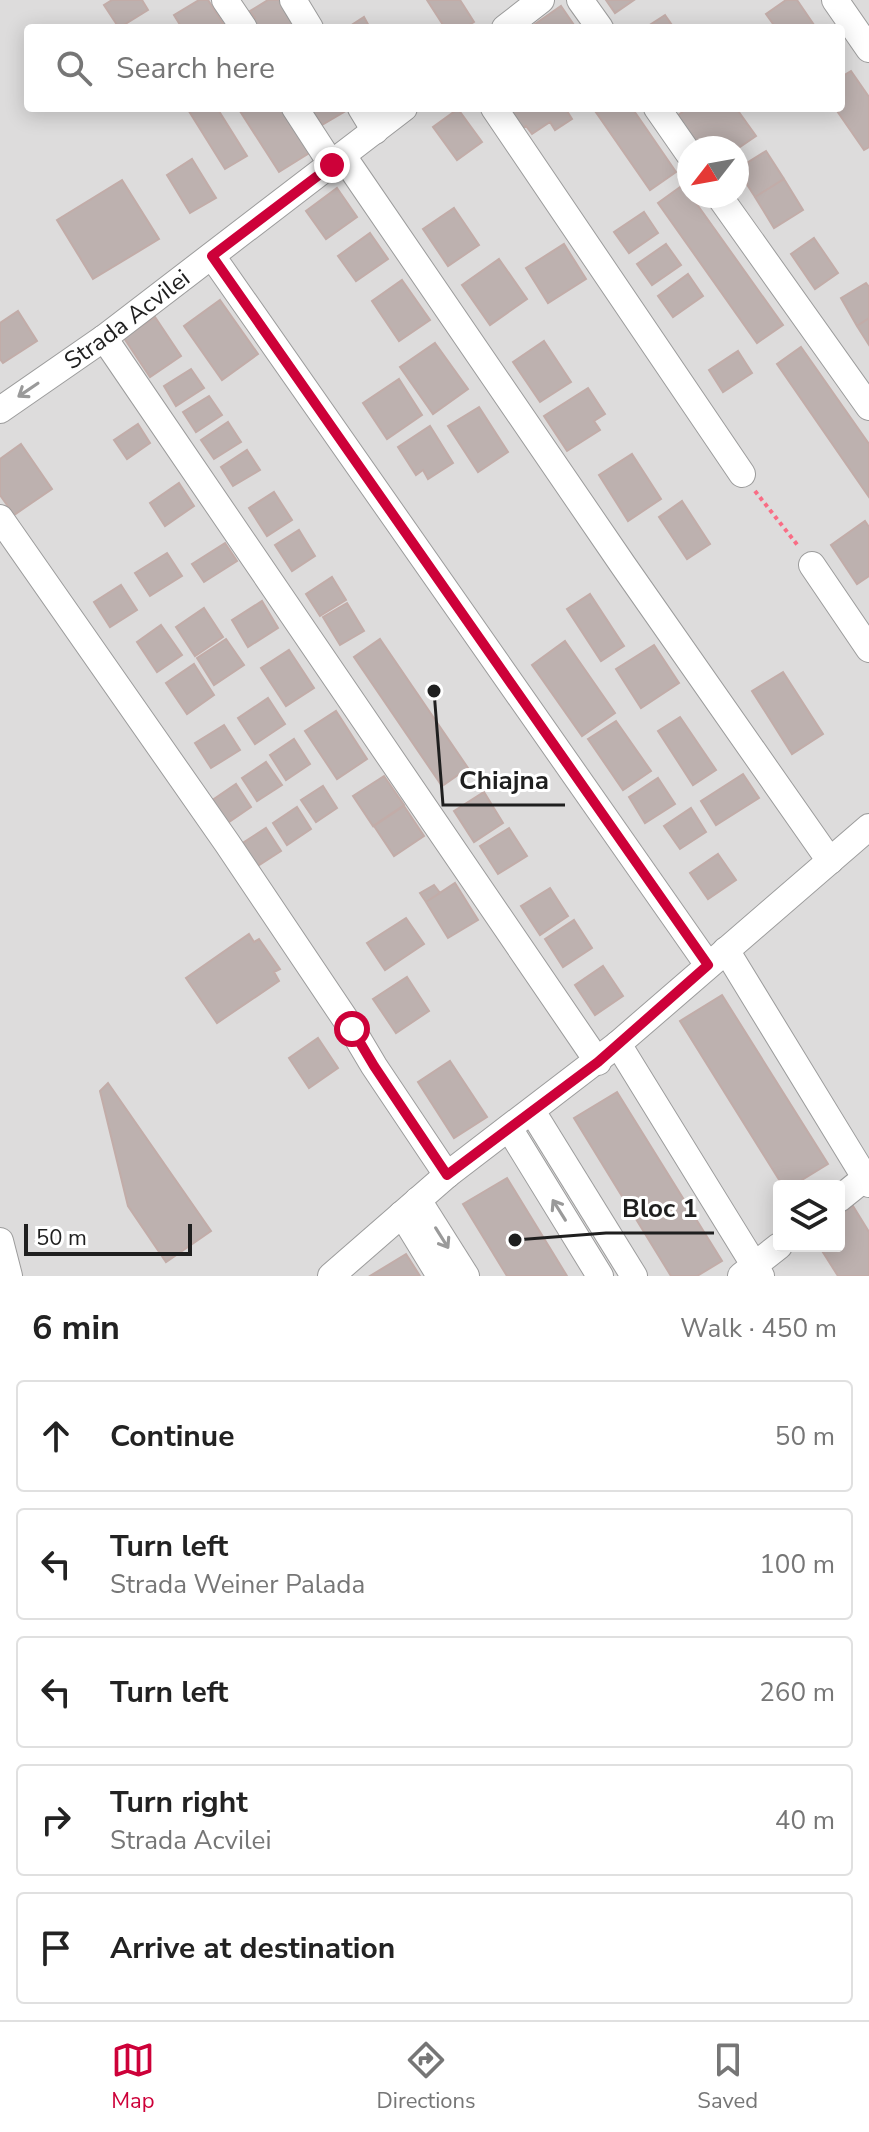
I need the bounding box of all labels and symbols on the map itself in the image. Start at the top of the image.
north arrow [677,136,749,208]
route end [314,147,350,183]
street label: Strada Acvilei [58,262,196,377]
one-way arrow [18,382,40,398]
callout: Chiajna [443,755,565,805]
text: Chiajna [459,763,549,798]
route start [334,1011,370,1047]
callout: Bloc 1 [606,1183,714,1233]
text: Bloc 1 [622,1191,698,1226]
one-way arrow [551,1199,567,1222]
scale bar [24,1220,192,1256]
one-way arrow [435,1226,451,1249]

